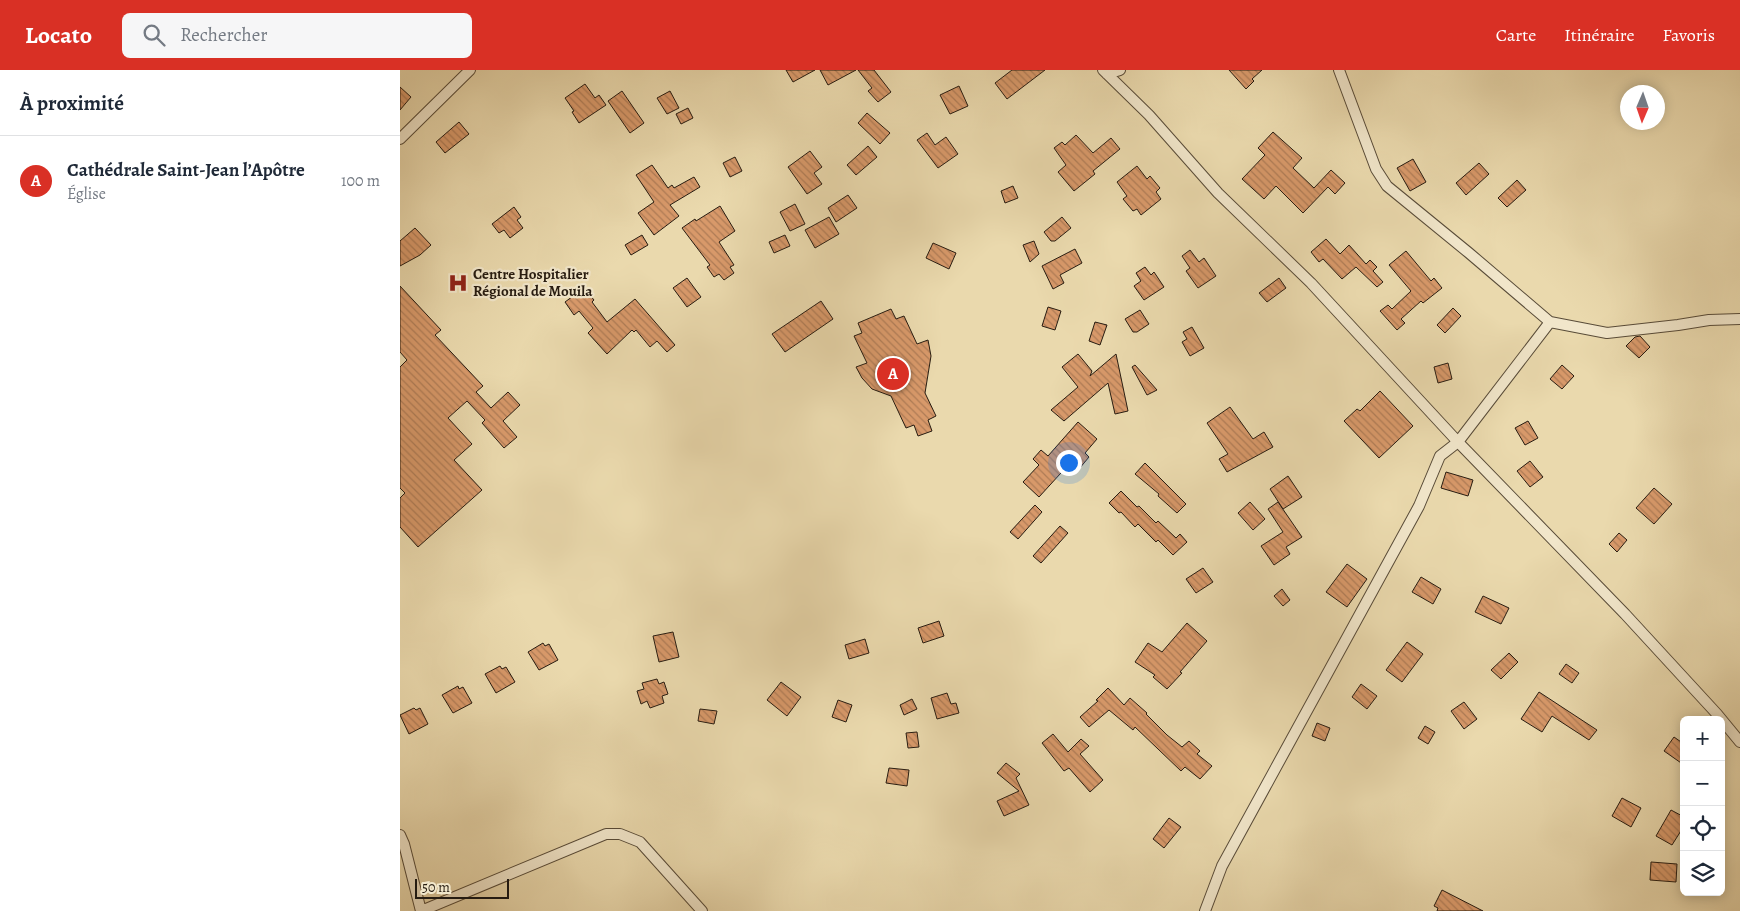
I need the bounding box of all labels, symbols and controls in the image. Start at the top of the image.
search box [122,13,472,58]
text: Locato [25,19,92,51]
icon: search [140,21,168,49]
text: Rechercher [180,22,268,48]
text: Carte [1496,23,1536,47]
text: Itinéraire [1564,23,1635,47]
text: Favoris [1663,23,1715,47]
north arrow [1620,85,1665,130]
text: À proximité [20,89,124,117]
text: Cathédrale Saint-Jean l’Apôtre [67,157,305,183]
text: A [31,170,41,192]
text: 100 m [341,170,380,192]
text: Église [67,183,106,205]
place label: Centre Hospitalier Régional de Mouila [473,264,593,301]
hospital icon: Centre Hospitalier Régional de Mouila [447,272,469,294]
pin: A [877,355,909,393]
your location [1056,450,1082,476]
map controls [1680,716,1725,896]
button: + [1680,716,1725,761]
button: − [1680,761,1725,806]
button: locate [1680,806,1725,851]
button: layers [1680,851,1725,896]
scale bar [415,876,509,899]
text: 50 m [422,878,450,897]

